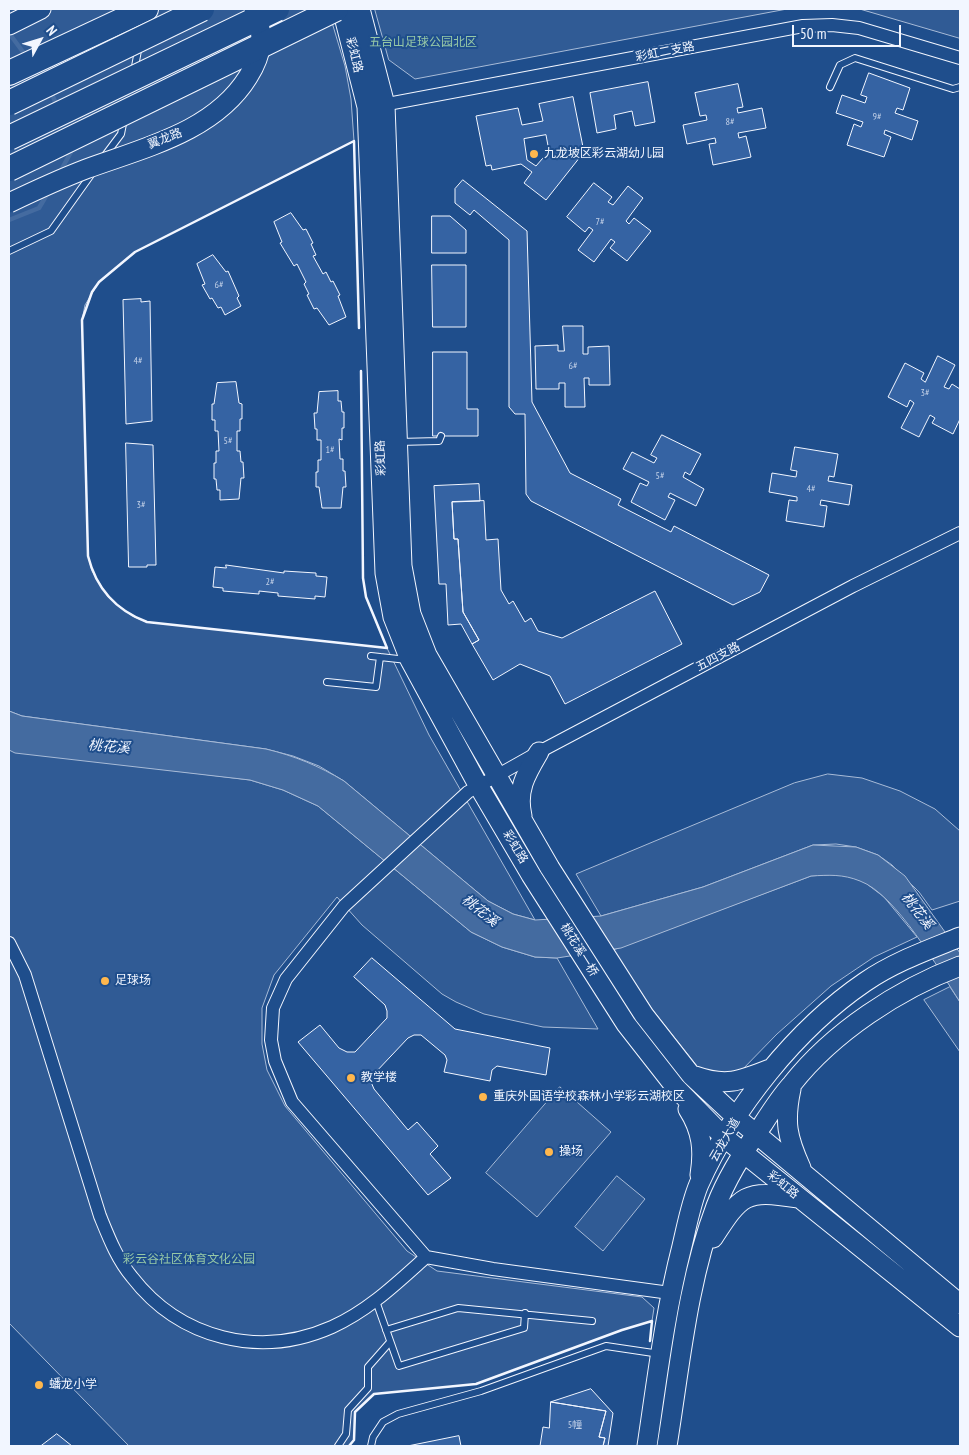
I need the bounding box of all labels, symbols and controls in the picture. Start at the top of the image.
north arrow [15,15,65,65]
scale bar [794,15,903,47]
text: N [42,22,61,39]
text: 50 m [800,24,826,43]
street label: 彩虹路 [343,36,365,74]
park label: 五台山足球公园北区 [369,36,477,50]
street label: 彩虹二支路 [634,39,696,65]
house number: 9# [873,111,881,123]
house number: 8# [726,116,734,128]
street label: 翼龙路 [146,126,184,152]
place label: 九龙坡区彩云湖幼儿园 [544,147,664,161]
marker: 九龙坡区彩云湖幼儿园 [528,148,540,160]
house number: 7# [596,216,604,228]
house number: 6# [215,279,223,291]
house number: 4# [134,355,142,367]
house number: 6# [569,360,577,372]
house number: 3# [921,387,929,399]
house number: 5# [224,435,232,447]
street label: 彩虹路 [373,440,389,476]
house number: 1# [326,444,334,456]
house number: 5# [656,470,664,482]
house number: 4# [807,483,815,495]
house number: 3# [137,499,145,511]
house number: 2# [266,576,274,588]
street label: 五四支路 [693,639,743,675]
water label: 桃花溪 [87,737,131,757]
street label: 彩虹路 [500,828,530,866]
water label: 桃花溪 [897,889,937,933]
water label: 桃花溪 [458,891,502,931]
street label: 桃花溪一桥 [557,921,601,979]
place label: 足球场 [115,974,151,988]
marker: 足球场 [99,975,111,987]
place label: 教学楼 [361,1071,397,1085]
marker: 教学楼 [345,1072,357,1084]
place label: 重庆外国语学校森林小学彩云湖校区 [493,1090,685,1104]
marker: 重庆外国语学校森林小学彩云湖校区 [477,1091,489,1103]
street label: 云龙大道 [707,1116,743,1164]
place label: 操场 [559,1145,583,1159]
marker: 操场 [543,1146,555,1158]
street label: 彩虹路 [764,1168,802,1202]
park label: 彩云谷社区体育文化公园 [123,1253,255,1267]
place label: 蟠龙小学 [49,1378,97,1392]
marker: 蟠龙小学 [33,1379,45,1391]
house number: 5幢 [568,1419,582,1431]

